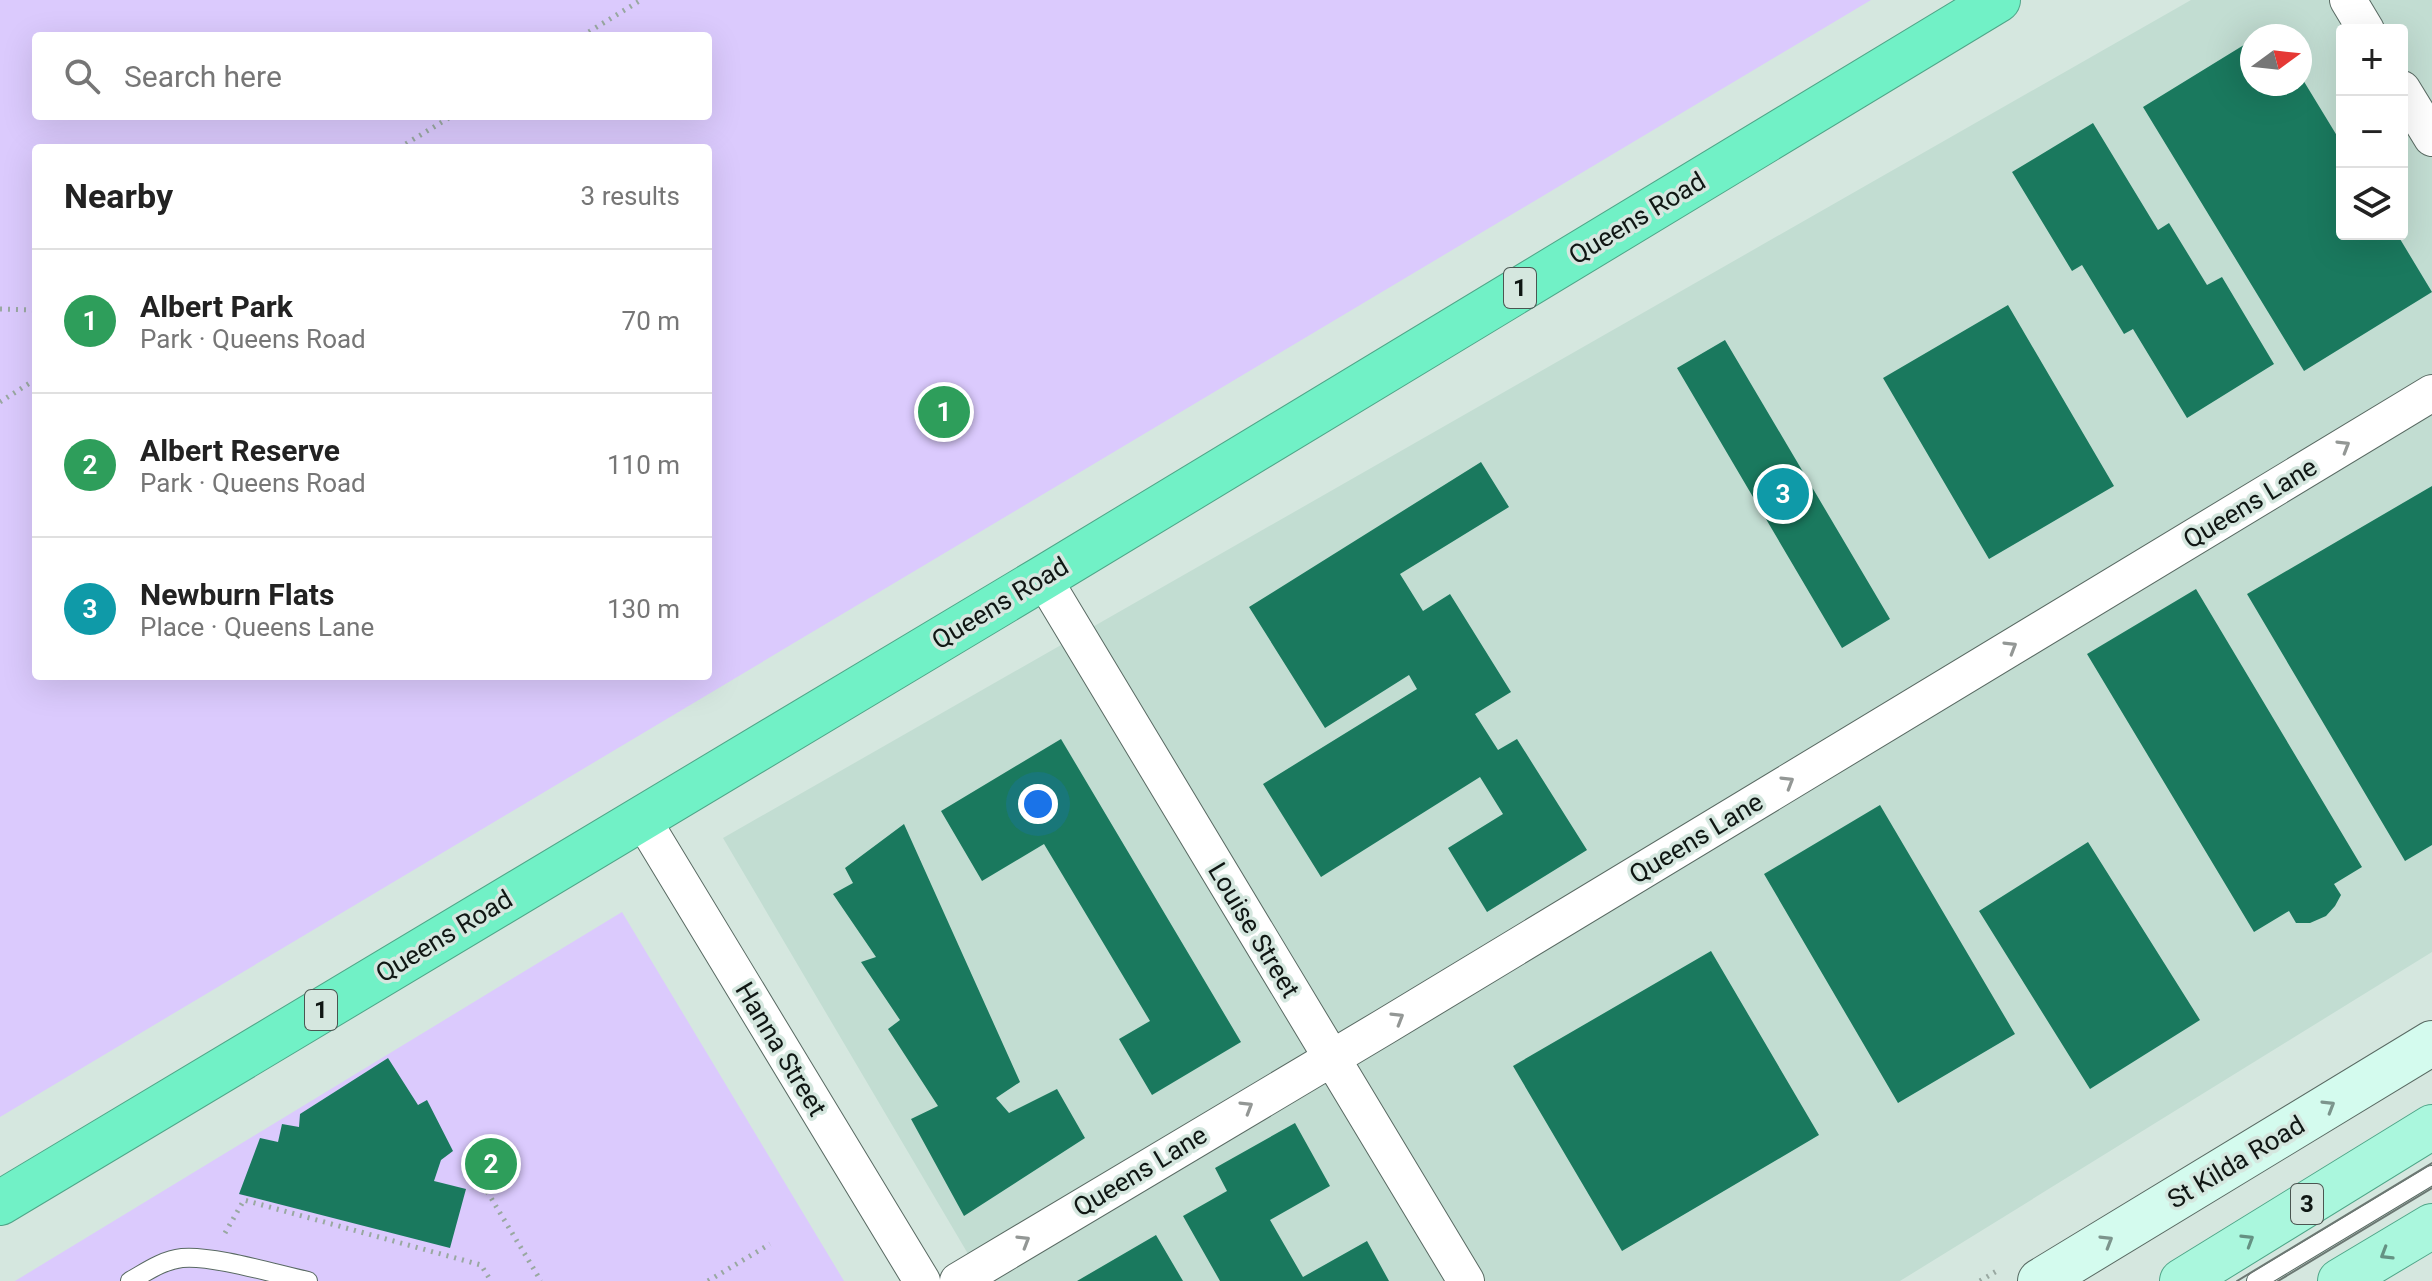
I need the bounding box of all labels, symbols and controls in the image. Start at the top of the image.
north arrow [2240,24,2312,96]
map controls [2336,24,2408,240]
button: + [2336,24,2408,96]
search box [32,32,712,120]
icon: search [60,54,104,98]
text: Search here [124,59,282,94]
button: − [2336,96,2408,168]
street label: Queens Road [1563,166,1711,270]
button: layers [2336,168,2408,240]
text: Nearby [64,176,173,216]
text: 3 results [581,181,680,211]
road number: 1 [1504,268,1536,308]
text: Albert Park [140,289,293,324]
text: 1 [83,306,97,336]
text: 70 m [622,306,680,336]
text: Park · Queens Road [140,324,366,354]
pin: 1 [918,382,970,442]
text: Albert Reserve [140,433,340,468]
one-way arrow [2335,440,2350,456]
text: 2 [83,450,97,480]
text: 110 m [607,450,680,480]
street label: Queens Lane [2178,451,2322,555]
pin: 3 [1757,464,1809,524]
text: Park · Queens Road [140,468,366,498]
street label: Queens Road [926,551,1074,655]
text: Newburn Flats [140,577,334,612]
text: 3 [83,594,97,624]
text: 130 m [607,594,680,624]
text: Place · Queens Lane [140,612,374,642]
one-way arrow [2002,642,2017,657]
one-way arrow [1779,776,1794,792]
your location [1018,784,1058,824]
street label: Queens Lane [1624,786,1768,890]
street label: Louise Street [1202,857,1306,1003]
street label: Queens Road [370,884,518,988]
street label: Hanna Street [729,977,833,1121]
road number: 1 [305,990,337,1030]
one-way arrow [1389,1012,1404,1028]
one-way arrow [2320,1100,2335,1115]
one-way arrow [1238,1101,1253,1116]
street label: St Kilda Road [2162,1109,2310,1215]
street label: Queens Lane [1068,1119,1212,1223]
pin: 2 [465,1134,517,1194]
road number: 3 [2291,1184,2323,1224]
one-way arrow [2239,1234,2254,1250]
one-way arrow [2098,1235,2113,1250]
one-way arrow [1016,1236,1030,1251]
one-way arrow [2380,1244,2395,1259]

